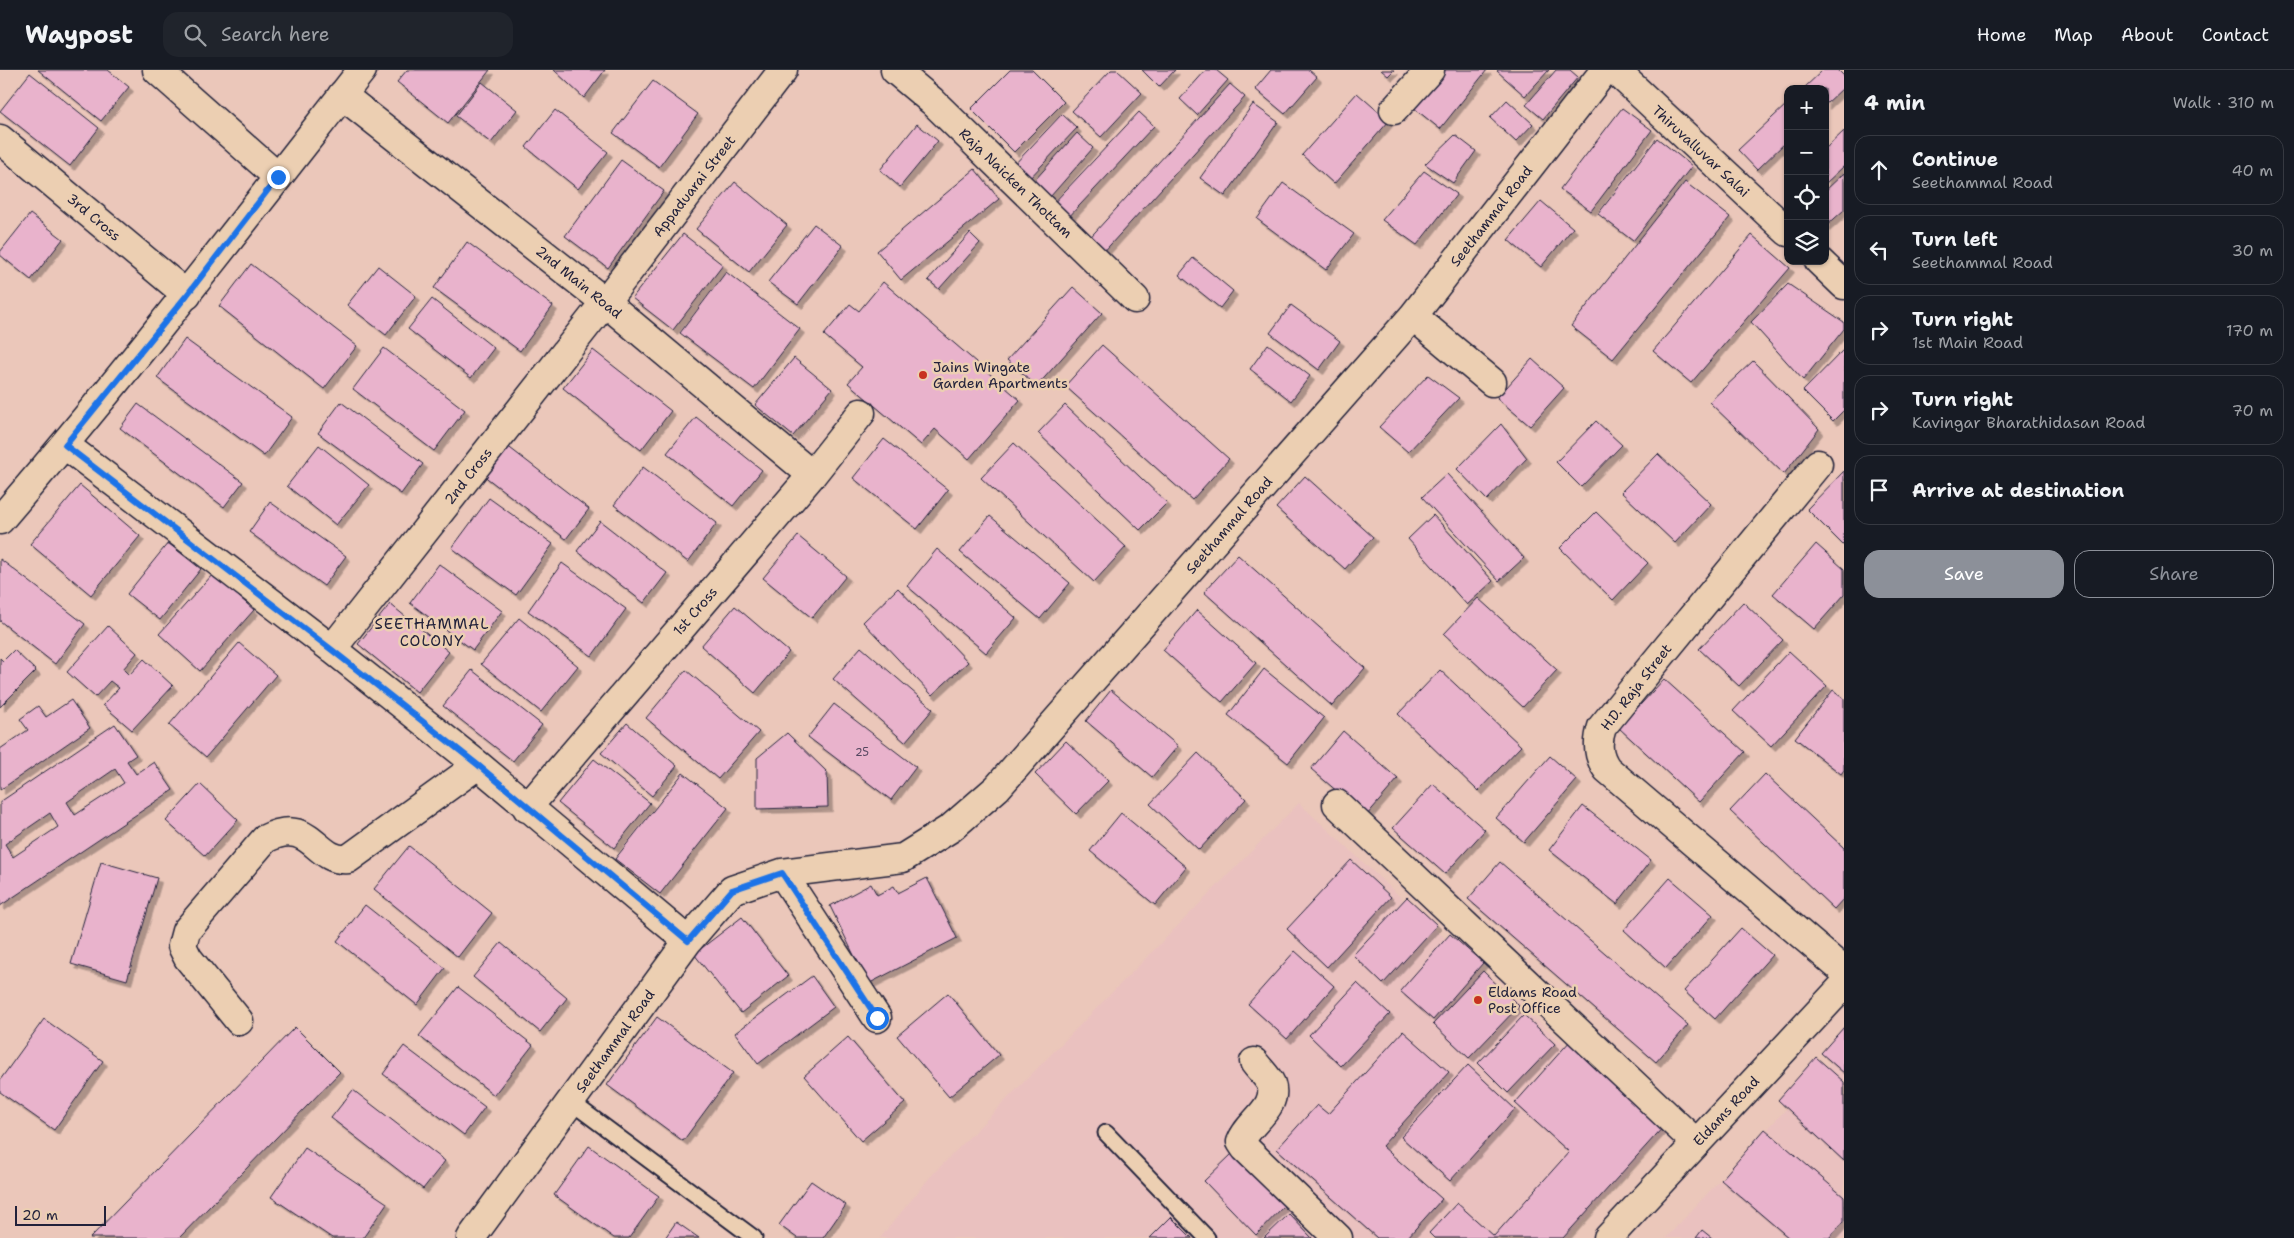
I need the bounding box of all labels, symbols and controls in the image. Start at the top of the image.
search box [163,12,513,57]
text: Waypost [25,19,133,51]
icon: search [181,21,209,49]
text: Search here [221,22,329,47]
text: Home [1977,23,2026,47]
text: Map [2054,23,2093,47]
text: About [2121,23,2174,47]
text: Contact [2202,23,2269,47]
map controls [1784,85,1829,265]
button: + [1784,85,1829,130]
text: 4 min [1864,89,1925,117]
text: Walk · 310 m [2173,92,2274,113]
street label: Thiruvalluvar Salai [1648,101,1754,201]
street label: Raja Naicken Thottam [955,124,1077,242]
button: − [1784,130,1829,175]
street label: Appaduarai Street [649,132,739,240]
text: Continue [1912,147,1998,172]
icon: ahead [1865,156,1893,184]
text: 40 m [2231,160,2273,181]
street label: Seethammal Road [1446,162,1536,270]
route end [267,166,290,189]
text: Seethammal Road [1912,172,2053,193]
button: locate [1784,175,1829,220]
street label: 3rd Cross [63,189,125,245]
button: layers [1784,220,1829,265]
text: Turn left [1912,227,1998,252]
icon: left [1865,236,1893,264]
text: 30 m [2232,240,2273,261]
street label: 2nd Main Road [532,242,626,322]
text: Seethammal Road [1912,252,2053,273]
text: Turn right [1912,307,2013,332]
icon: right [1865,316,1893,344]
text: 170 m [2226,320,2273,341]
text: 1st Main Road [1912,332,2023,353]
place label: Jains Wingate Garden Apartments [933,358,1068,392]
marker: Jains Wingate Garden Apartments [917,369,929,381]
text: Turn right [1912,387,2013,412]
icon: right [1865,396,1893,424]
text: 70 m [2232,400,2273,421]
text: Kavingar Bharathidasan Road [1912,412,2145,433]
street label: 2nd Cross [440,444,496,508]
street label: Seethammal Road [1182,473,1276,577]
icon: arrive [1865,476,1893,504]
text: Arrive at destination [1912,478,2124,503]
button: Save [1864,550,2064,598]
button: Share [2074,550,2274,598]
street label: 1st Cross [669,583,721,639]
district label: SEETHAMMAL COLONY [374,614,490,651]
street label: H.D. Raja Street [1597,640,1675,734]
house number: 25 [855,745,869,760]
place label: Eldams Road Post Office [1488,983,1577,1017]
street label: Seethammal Road [572,986,659,1096]
marker: Eldams Road Post Office [1472,994,1484,1006]
route start [866,1007,889,1030]
street label: Eldams Road [1689,1072,1763,1150]
scale bar [15,1203,106,1226]
text: 20 m [22,1206,58,1224]

